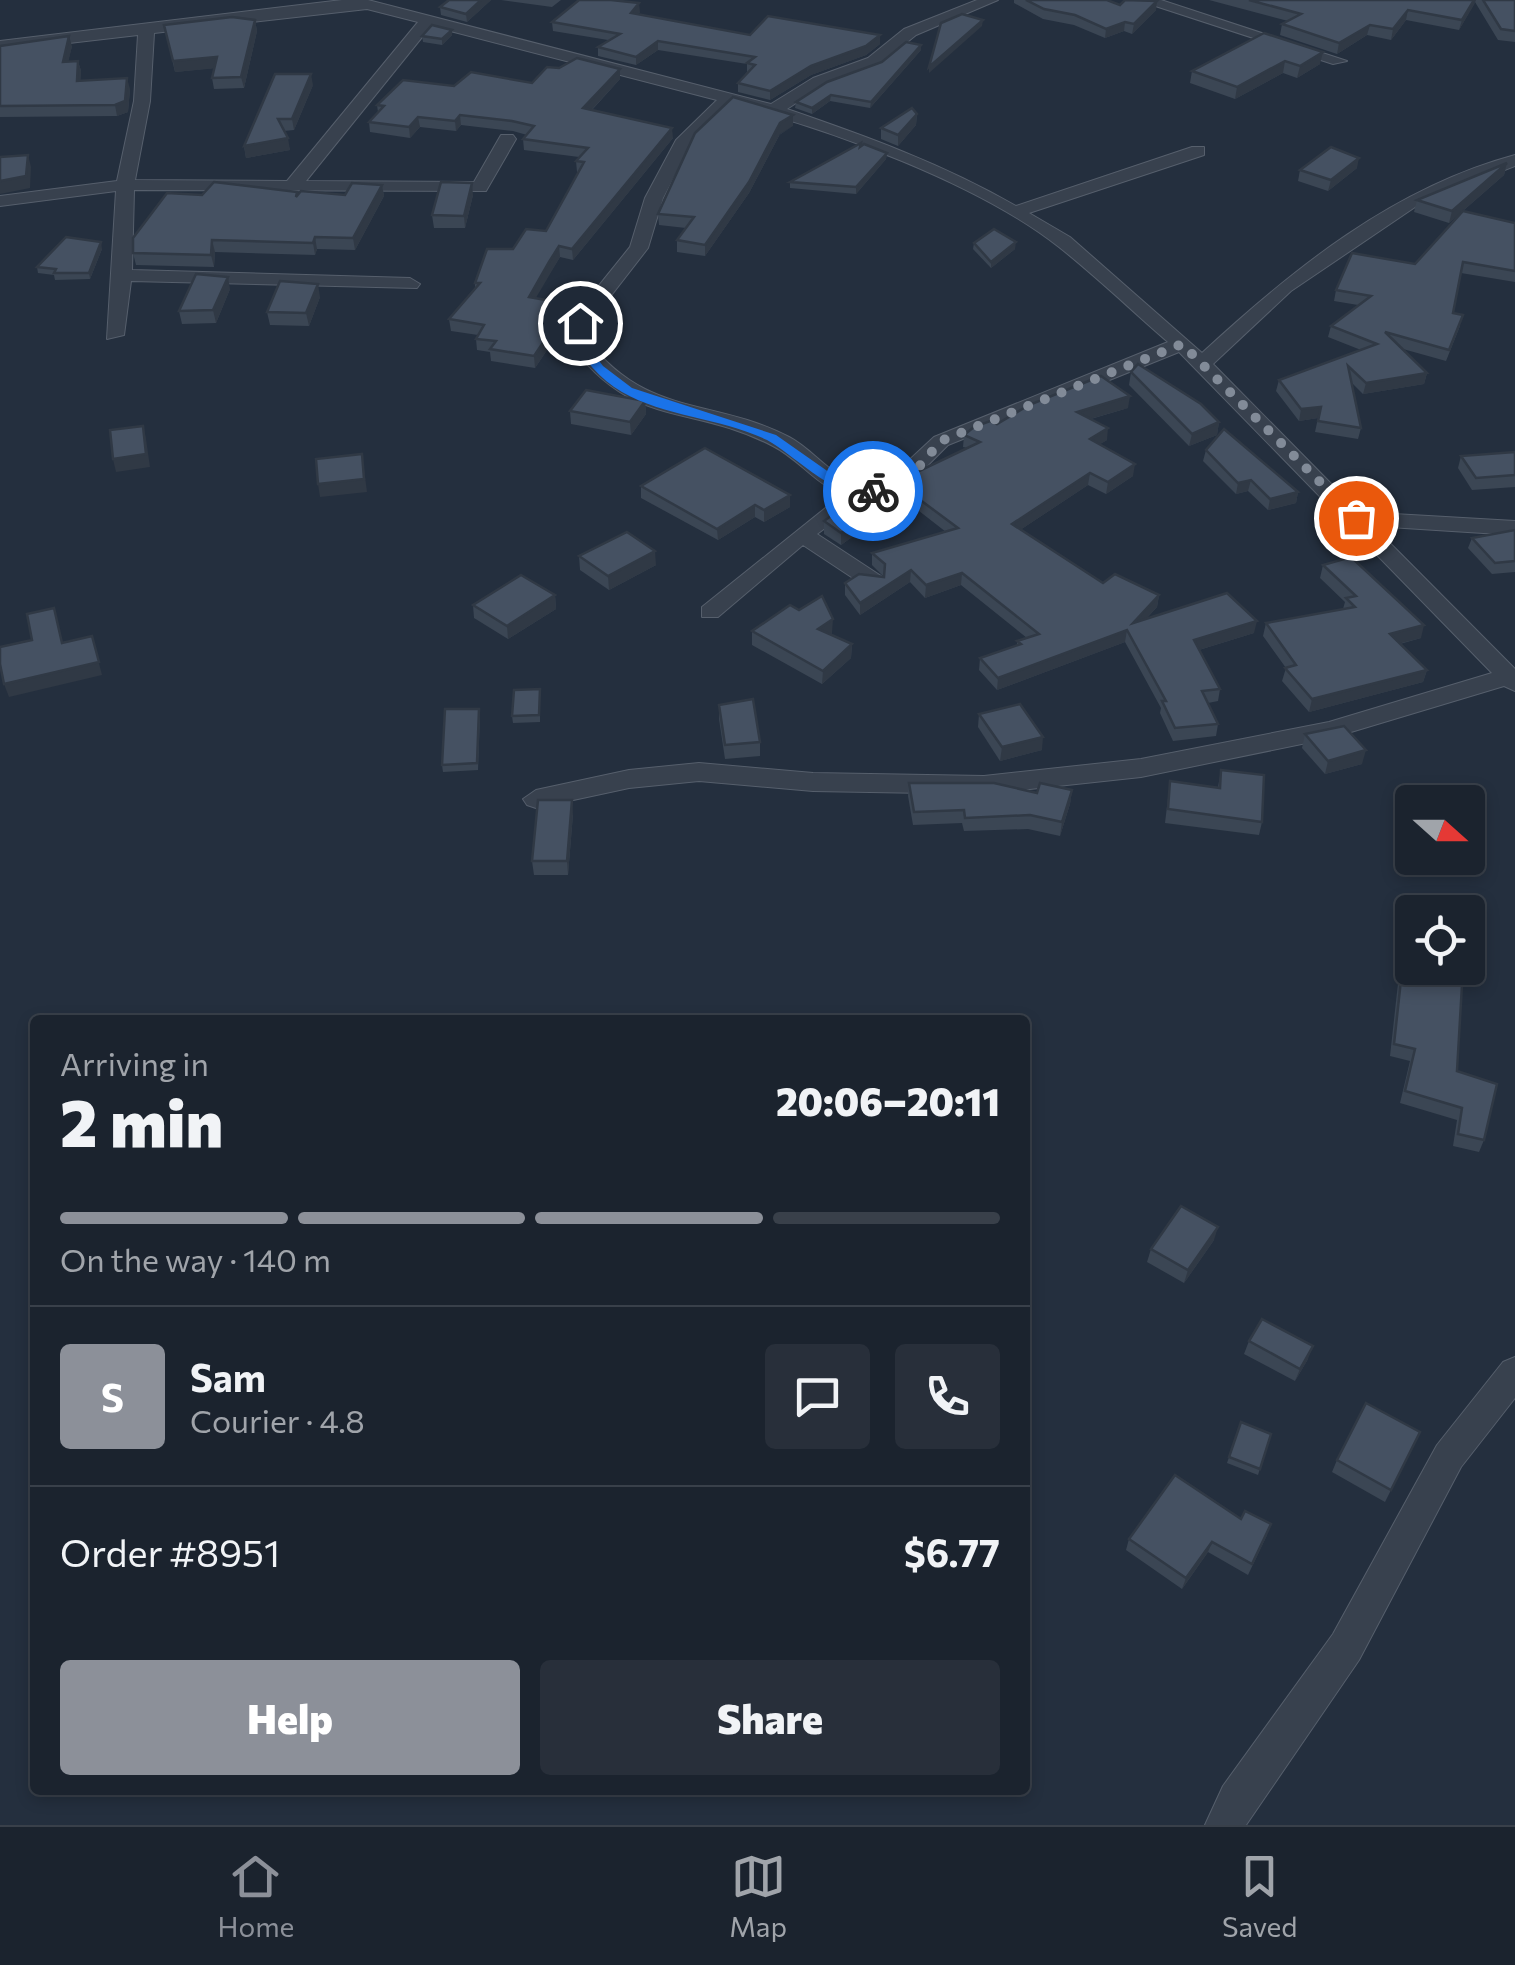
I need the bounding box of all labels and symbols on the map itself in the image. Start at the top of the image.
pin [538,281,623,366]
courier [823,441,923,541]
pin [1314,476,1399,561]
north arrow [1395,785,1485,875]

